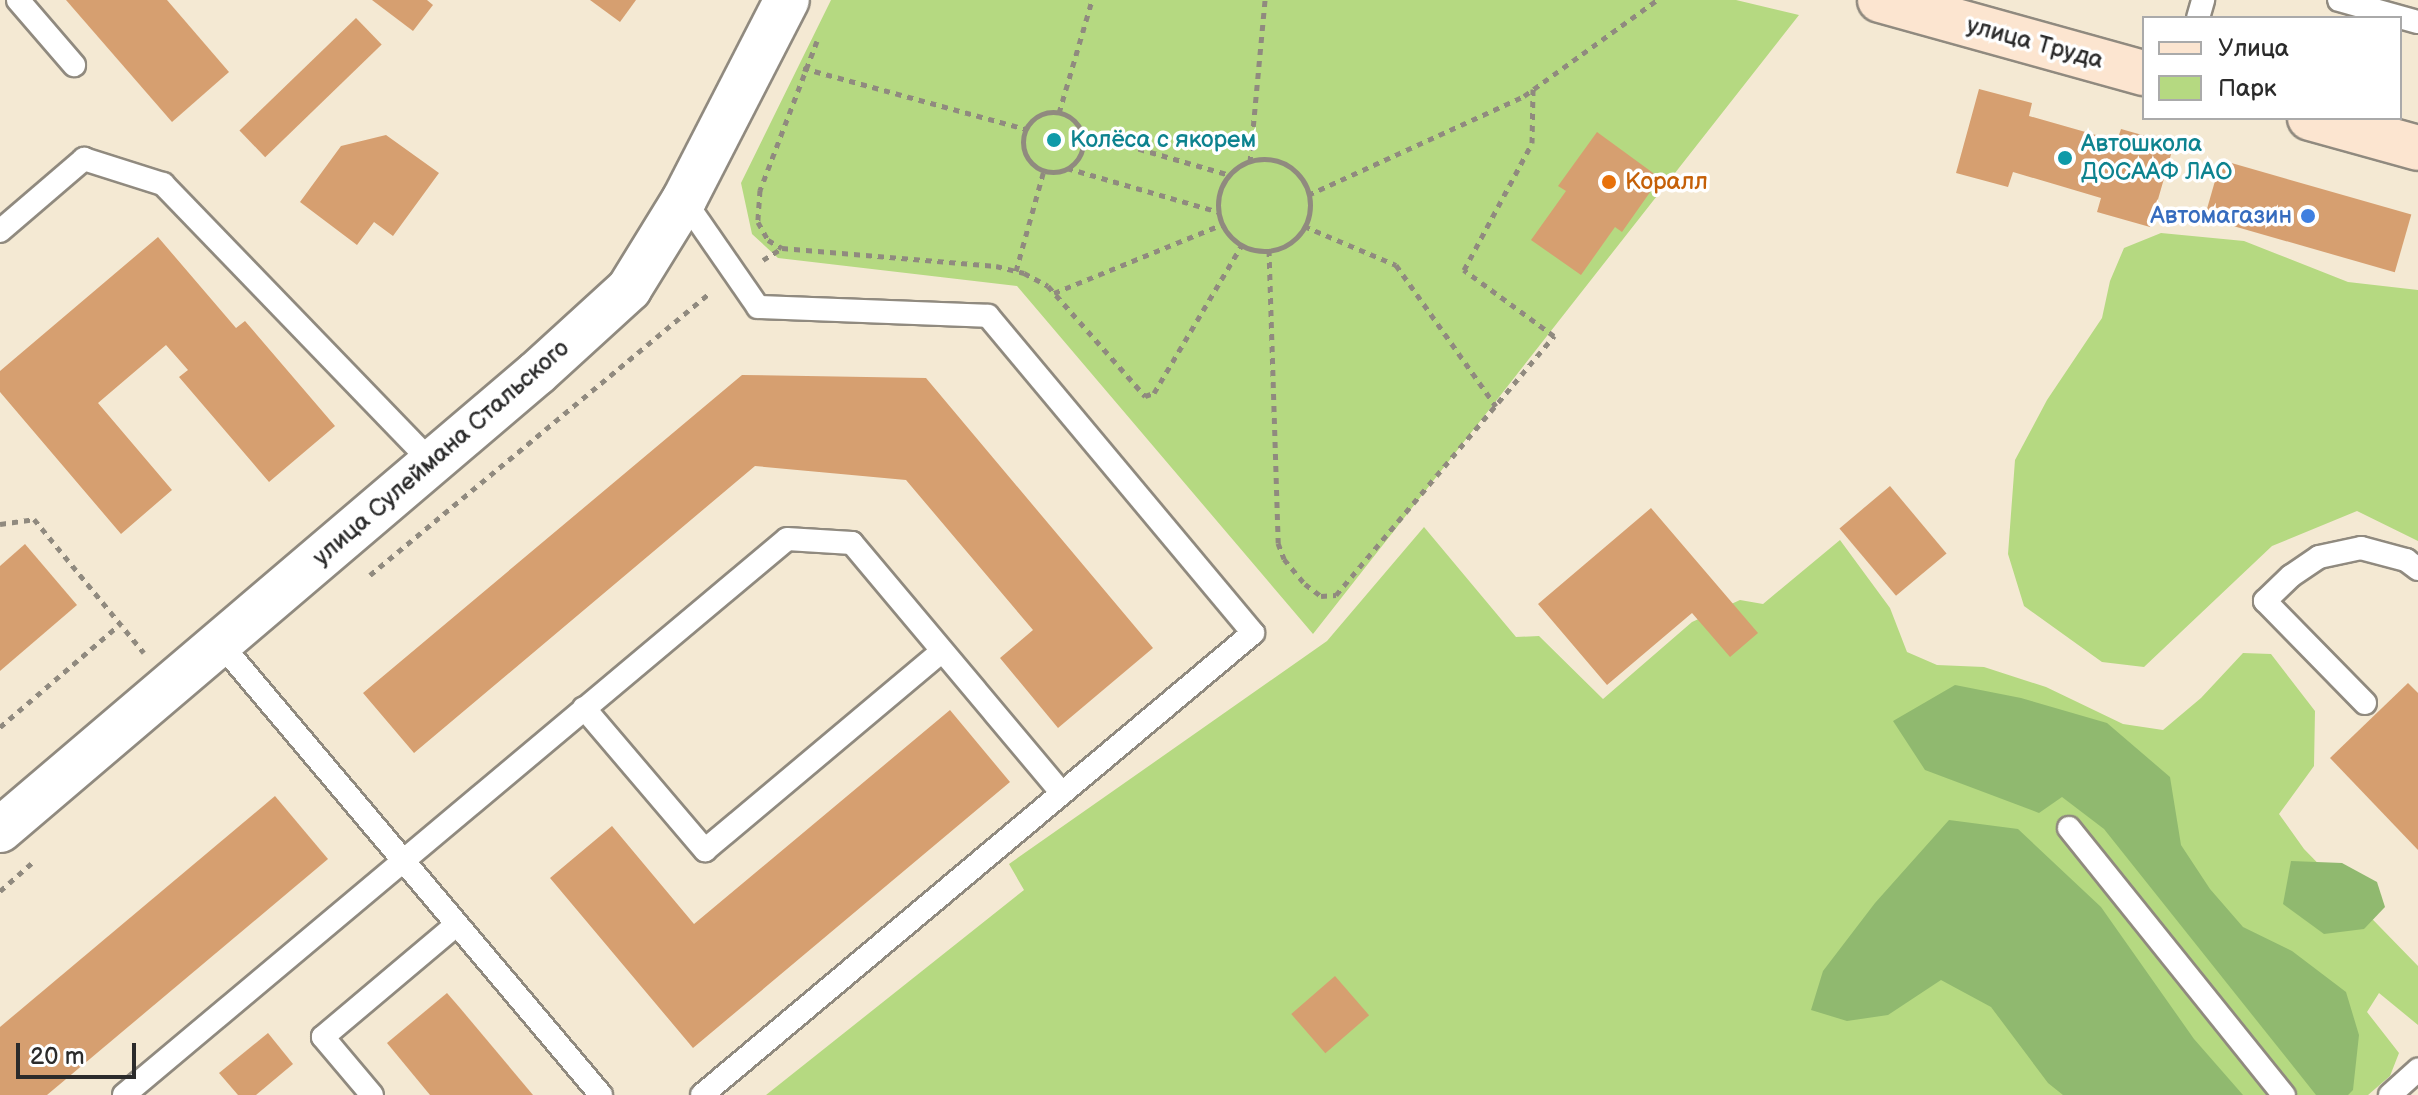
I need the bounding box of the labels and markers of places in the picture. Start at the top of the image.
place label: Колёса с якорем [1070,126,1256,154]
place label: Автошкола ДОСААФ ЛАО [2081,130,2232,186]
marker: Колёса с якорем [1045,131,1063,149]
marker: Автошкола ДОСААФ ЛАО [2056,149,2074,167]
place label: Коралл [1625,168,1708,196]
marker: Коралл [1600,173,1618,191]
place label: Автомагазин [2150,202,2292,230]
marker: Автомагазин [2299,207,2317,225]

